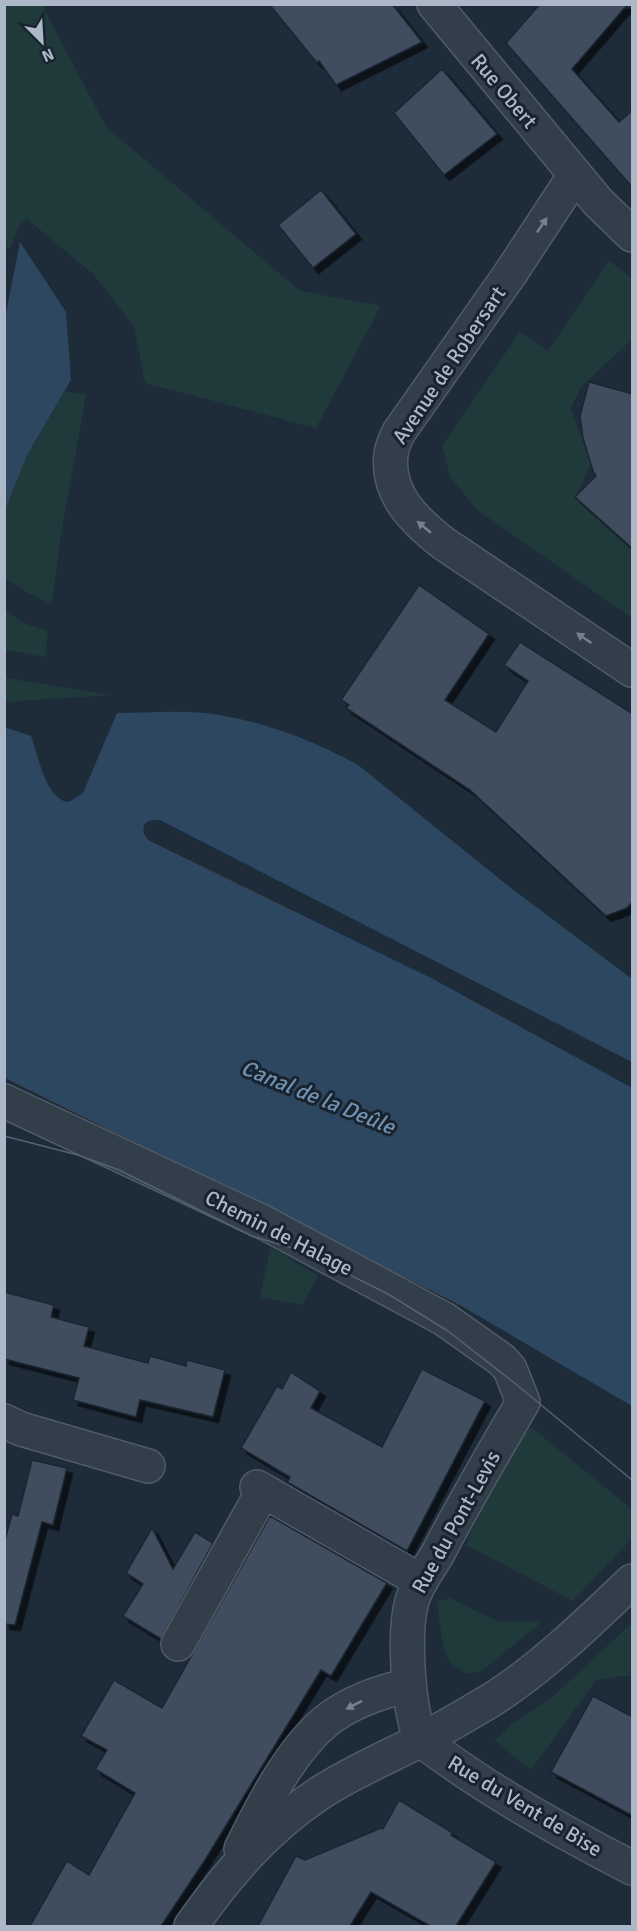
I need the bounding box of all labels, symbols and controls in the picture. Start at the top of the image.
north arrow [12,12,72,72]
text: N [39,43,57,66]
street label: Rue Obert [465,48,543,134]
one-way arrow [536,218,548,234]
street label: Avenue de Robersart [387,281,511,449]
one-way arrow [417,521,432,534]
one-way arrow [576,633,592,644]
water label: Canal de la Deûle [237,1054,400,1140]
street label: Chemin de Halage [201,1185,357,1281]
street label: Rue du Pont-Levis [406,1446,506,1598]
one-way arrow [346,1700,363,1709]
street label: Rue du Vent de Bise [443,1750,607,1862]

